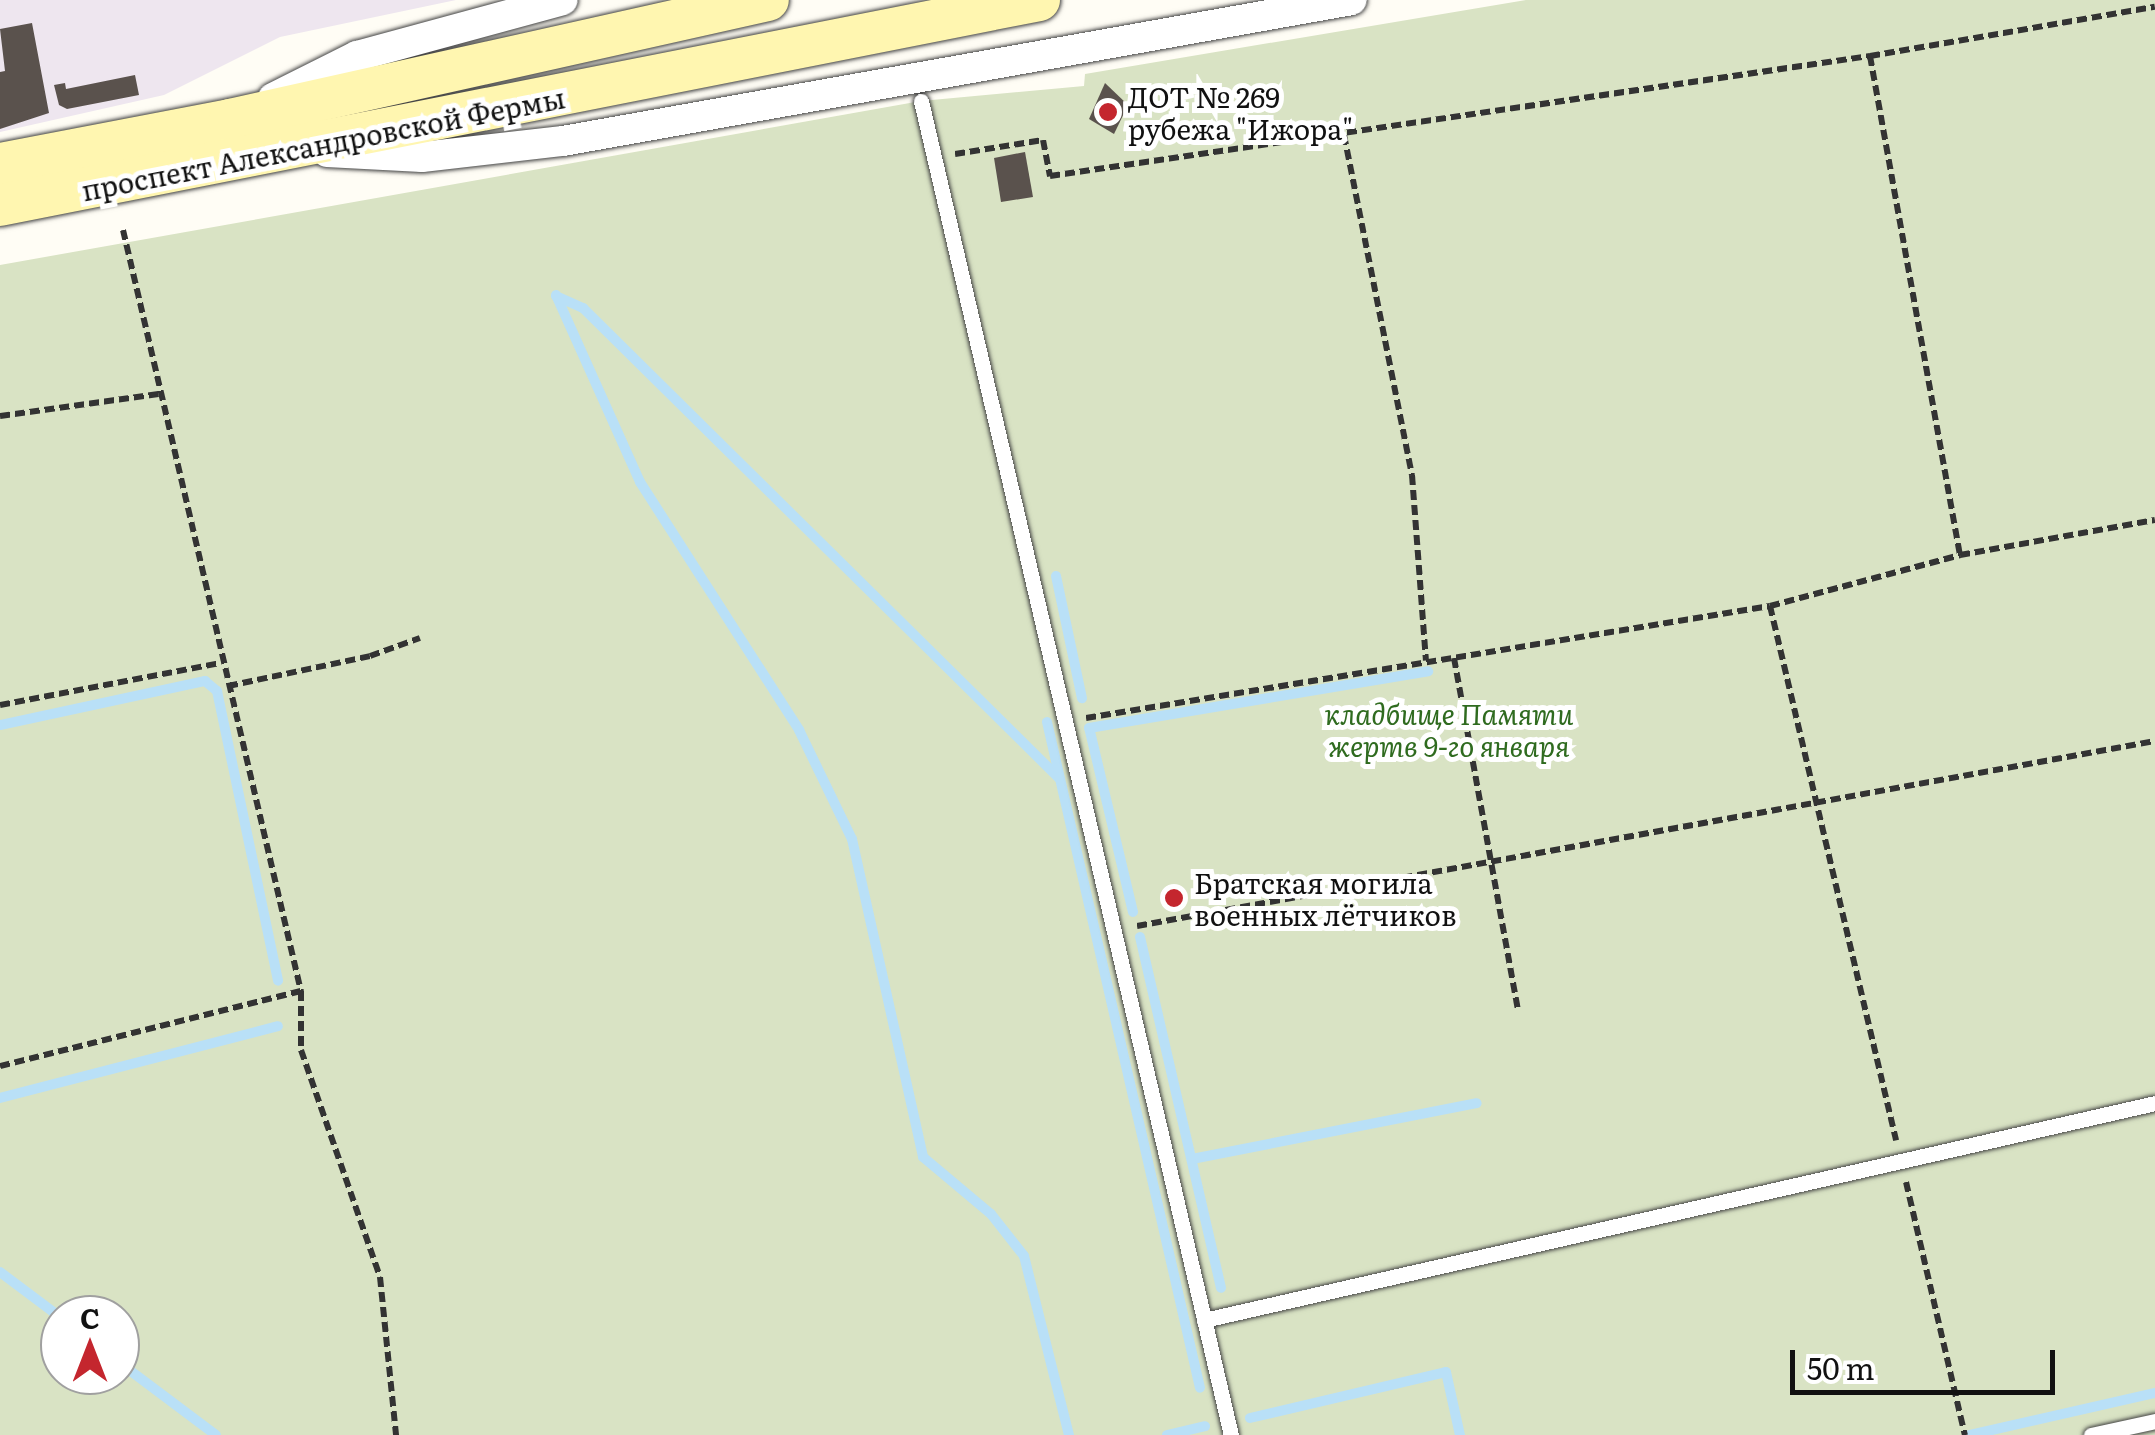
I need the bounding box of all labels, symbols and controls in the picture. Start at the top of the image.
place label: ДОТ № 269 рубежа "Ижора" [1128,79,1353,145]
street label: проспект Александровской Фермы [78,80,568,206]
marker: ДОТ № 269 рубежа "Ижора" [1097,101,1119,123]
park label: кладбище Памяти жертв 9-го января [1325,696,1573,762]
place label: Братская могила военных лётчиков [1194,865,1457,931]
marker: Братская могила военных лётчиков [1163,887,1185,909]
north arrow [40,1295,140,1395]
text: С [80,1296,100,1338]
scale bar [1795,1330,2060,1392]
text: 50 m [1807,1345,1875,1389]

